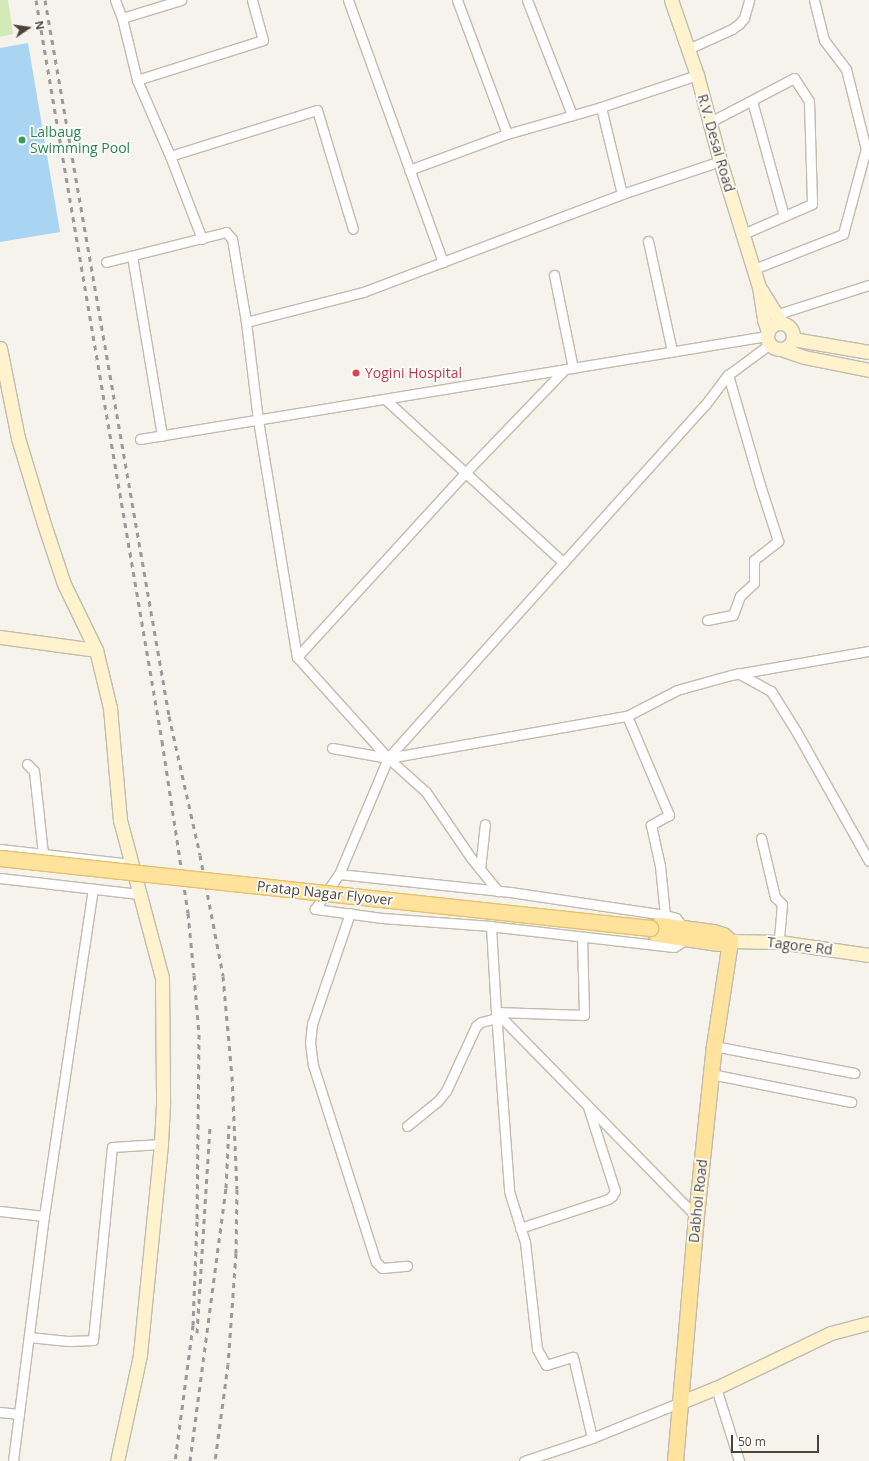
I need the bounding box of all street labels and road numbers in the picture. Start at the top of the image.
street label: R.V. Desai Road [694,92,738,194]
street label: Pratap Nagar Flyover [256,878,394,908]
street label: Tagore Rd [766,934,834,958]
street label: Dabhoi Road [685,1158,711,1244]

